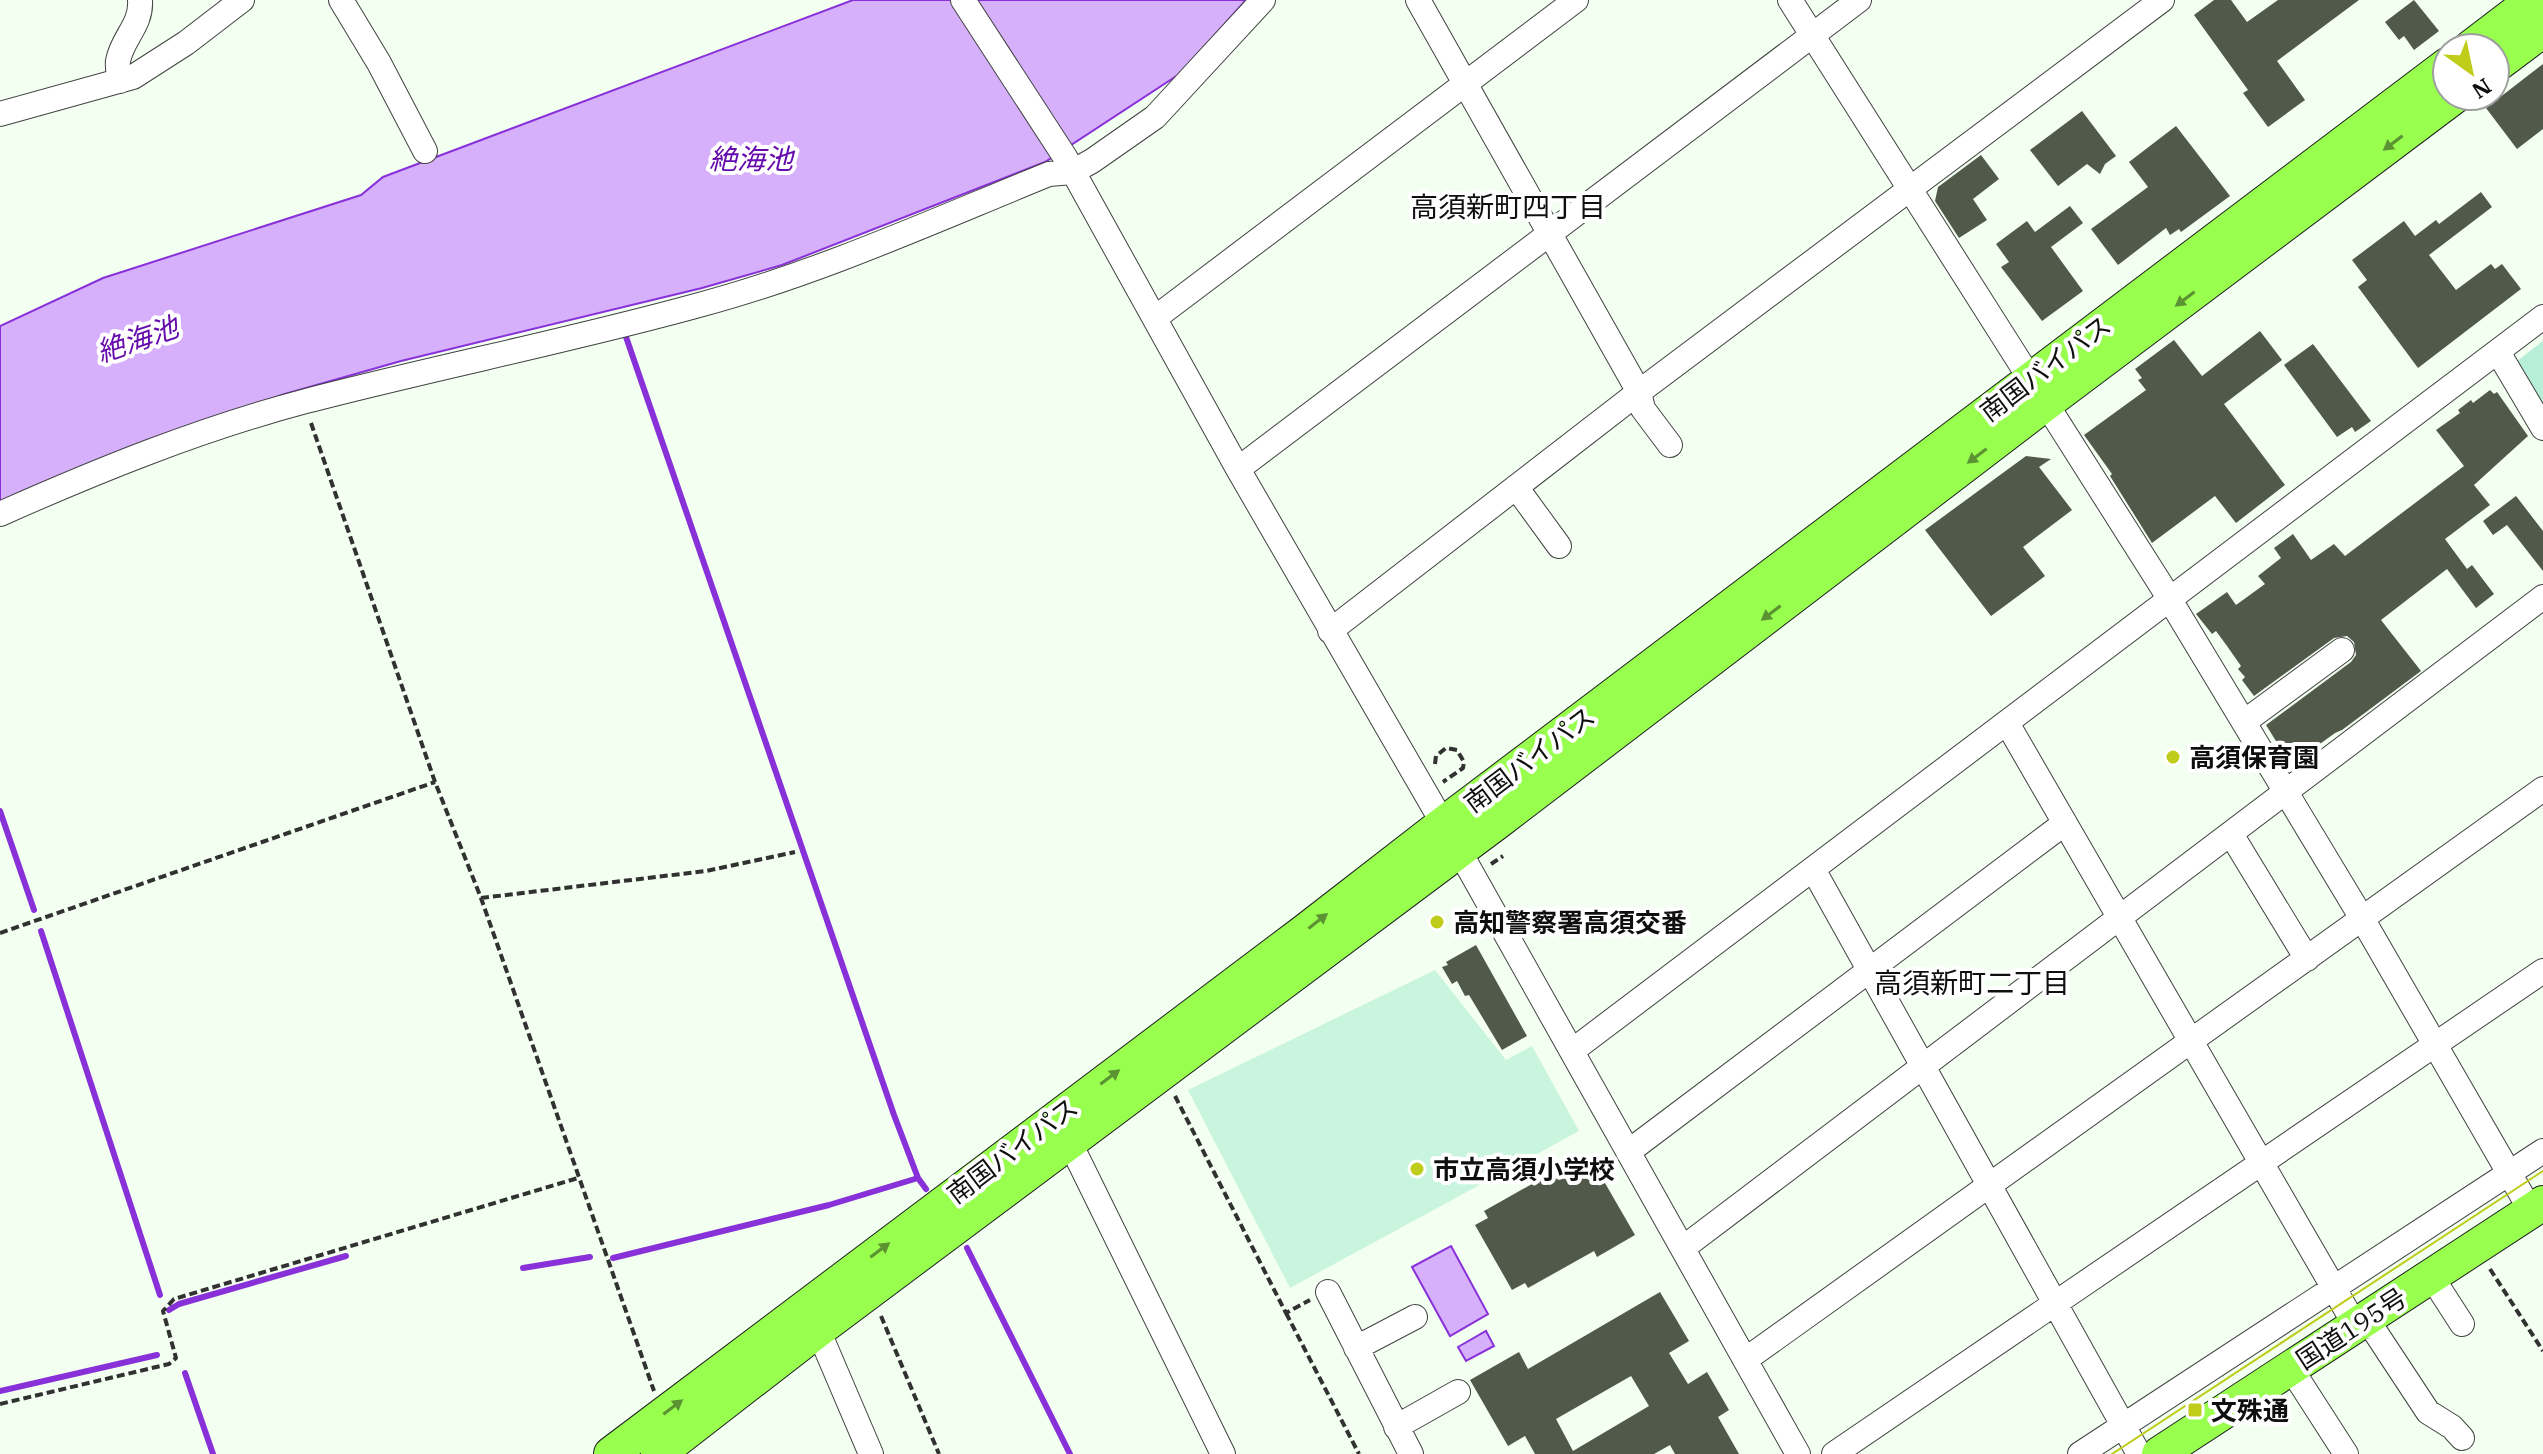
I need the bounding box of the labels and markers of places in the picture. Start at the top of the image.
place label: 高須保育園 [2189,740,2319,774]
marker: 高須保育園 [2164,748,2182,766]
place label: 高知警察署高須交番 [1453,905,1687,939]
marker: 高知警察署高須交番 [1428,913,1446,931]
place label: 市立高須小学校 [1433,1152,1615,1186]
marker: 市立高須小学校 [1408,1160,1426,1178]
place label: 文殊通 [2211,1393,2289,1427]
marker: 文殊通 [2186,1401,2204,1419]

